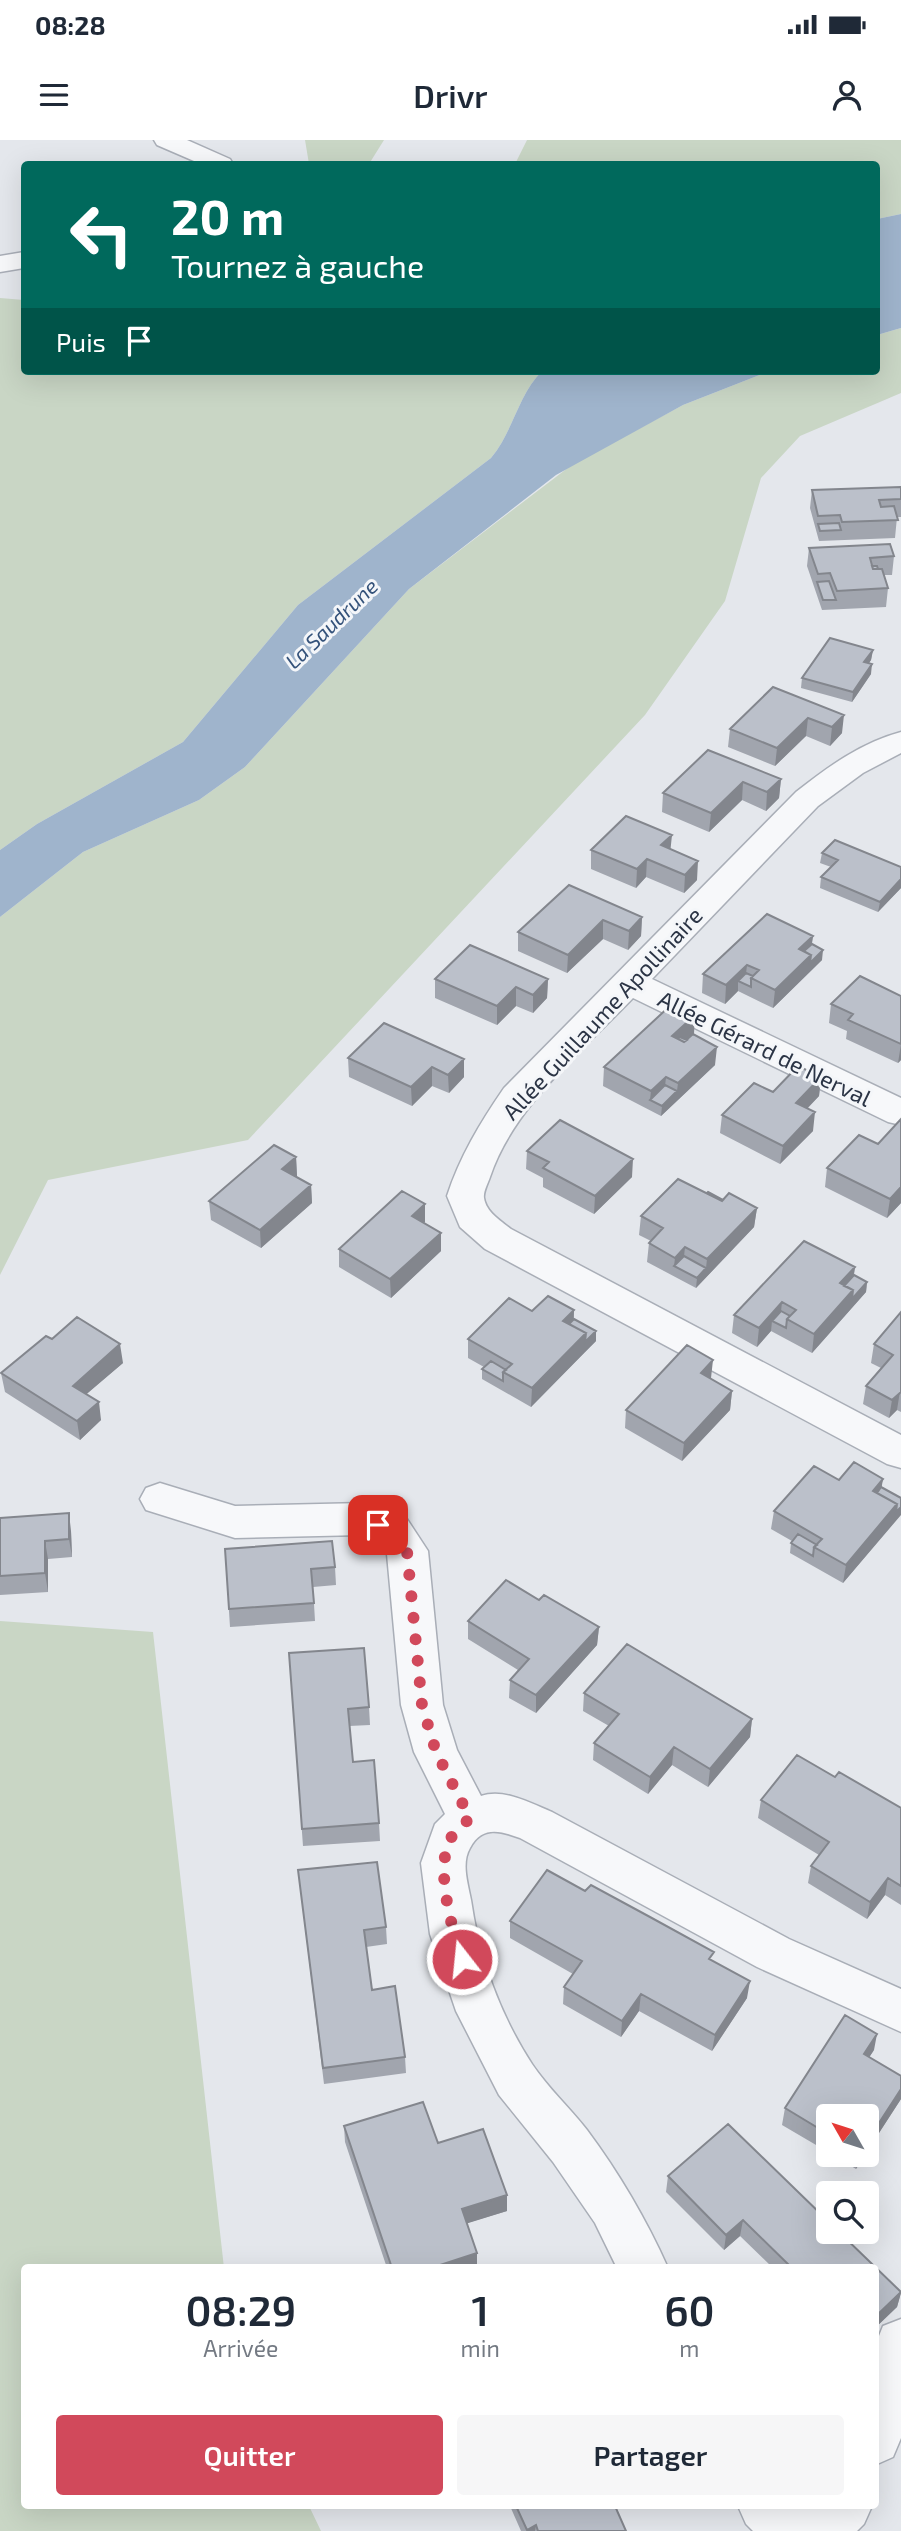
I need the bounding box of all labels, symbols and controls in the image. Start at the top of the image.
text: 08:28 [35,9,106,40]
icon: menu [35,76,73,114]
text: Drivr [413,76,488,114]
icon: person [828,76,866,114]
text: 20 m [171,186,284,245]
icon: left [56,189,147,280]
text: Tournez à gauche [171,246,424,284]
icon: arrive [120,322,158,360]
text: Puis [56,326,106,357]
water label: La Saudrune [280,573,382,673]
street label: Allée Guillaume Apollinaire [496,901,708,1125]
street label: Allée Gérard de Nerval [654,984,876,1112]
pin [348,1495,408,1555]
icon: arrive [359,1506,397,1544]
position arrow [425,1922,499,1996]
north arrow [816,2104,878,2166]
map controls [816,2104,879,2244]
button: search [816,2181,879,2244]
text: 08:29 [185,2284,296,2334]
text: 1 [471,2284,489,2334]
text: 60 [664,2284,715,2334]
text: Arrivée [203,2334,278,2362]
text: min [461,2334,500,2362]
text: m [679,2334,699,2362]
button: Quitter [56,2415,443,2495]
button: Partager [457,2415,844,2495]

